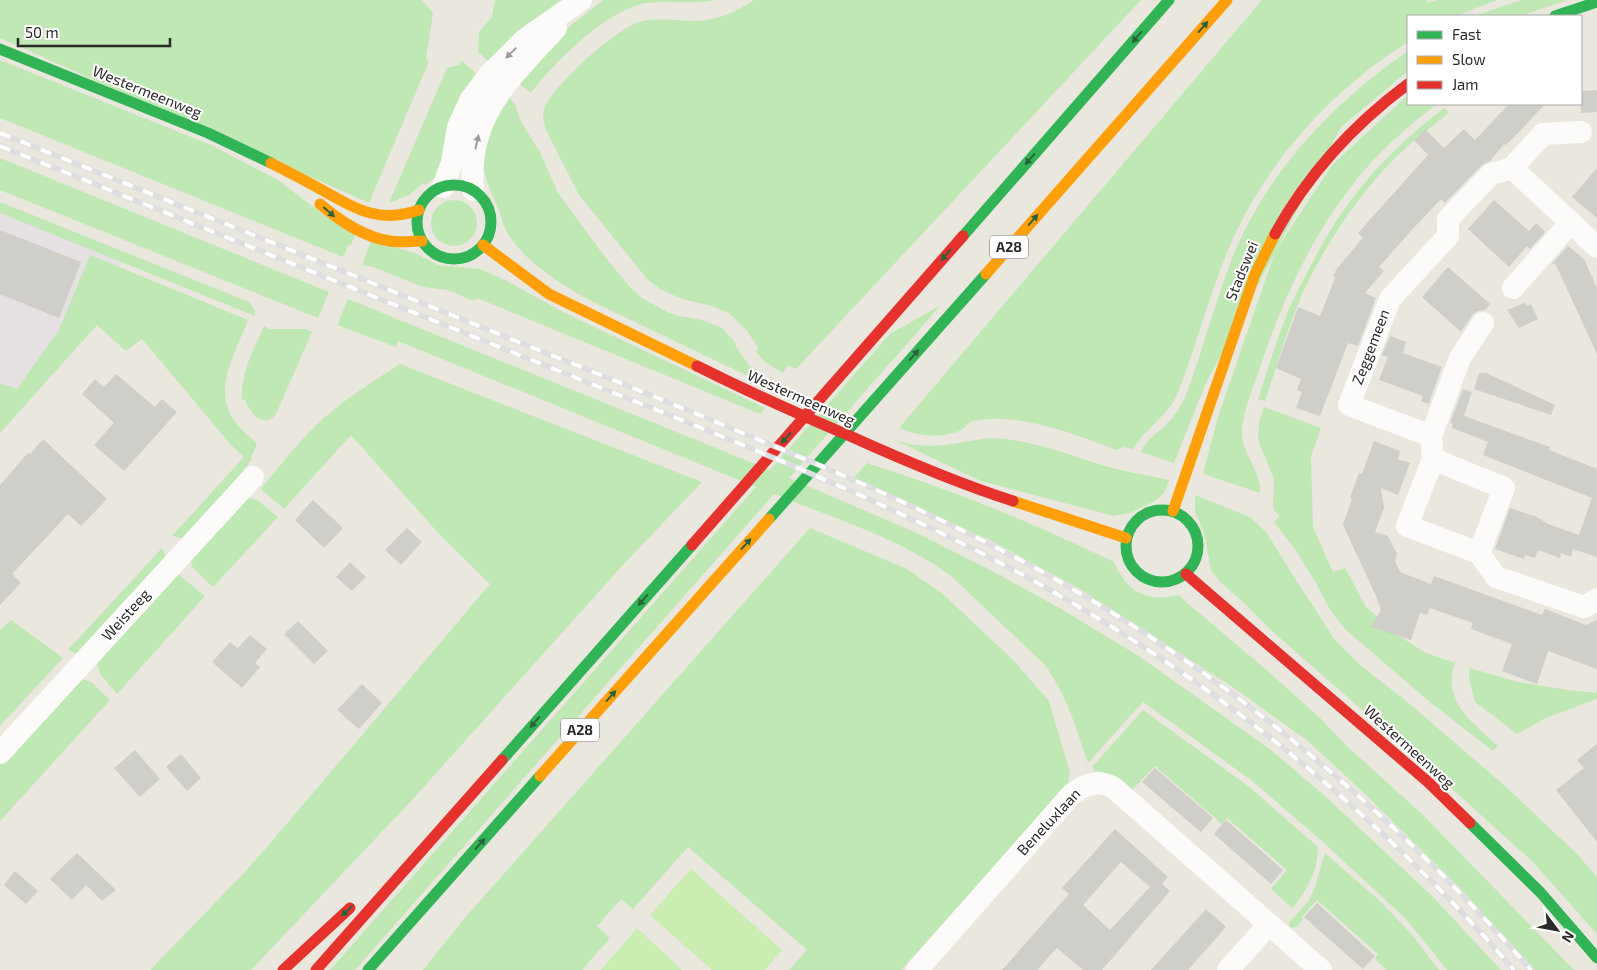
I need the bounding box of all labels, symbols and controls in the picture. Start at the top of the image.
scale bar [18,15,170,47]
legend [1407,15,1582,105]
one-way arrow [1197,21,1209,33]
text: 50 m [25,23,59,41]
text: Fast [1452,25,1482,43]
one-way arrow [1131,30,1143,42]
one-way arrow [505,47,517,59]
text: Slow [1452,50,1486,68]
street label: Westermeenweg [90,61,205,121]
text: Jam [1452,75,1478,93]
one-way arrow [473,134,481,149]
one-way arrow [1024,152,1036,164]
one-way arrow [322,207,335,218]
one-way arrow [1027,214,1038,227]
road number: A28 [990,236,1028,258]
street label: Stadswei [1221,238,1261,303]
one-way arrow [940,249,952,261]
street label: Zeggemeen [1347,306,1393,387]
one-way arrow [908,350,920,362]
street label: Westermeenweg [745,365,859,429]
one-way arrow [780,431,792,443]
one-way arrow [740,538,752,550]
street label: Weisteeg [97,584,154,644]
one-way arrow [637,593,648,606]
one-way arrow [605,690,616,703]
street label: Westermeenweg [1360,701,1459,792]
one-way arrow [529,715,541,727]
road number: A28 [561,718,599,742]
street label: Beneluxlaan [1013,784,1084,858]
one-way arrow [474,838,485,851]
one-way arrow [341,905,353,917]
north arrow [1532,905,1582,955]
text: N [1559,928,1578,946]

